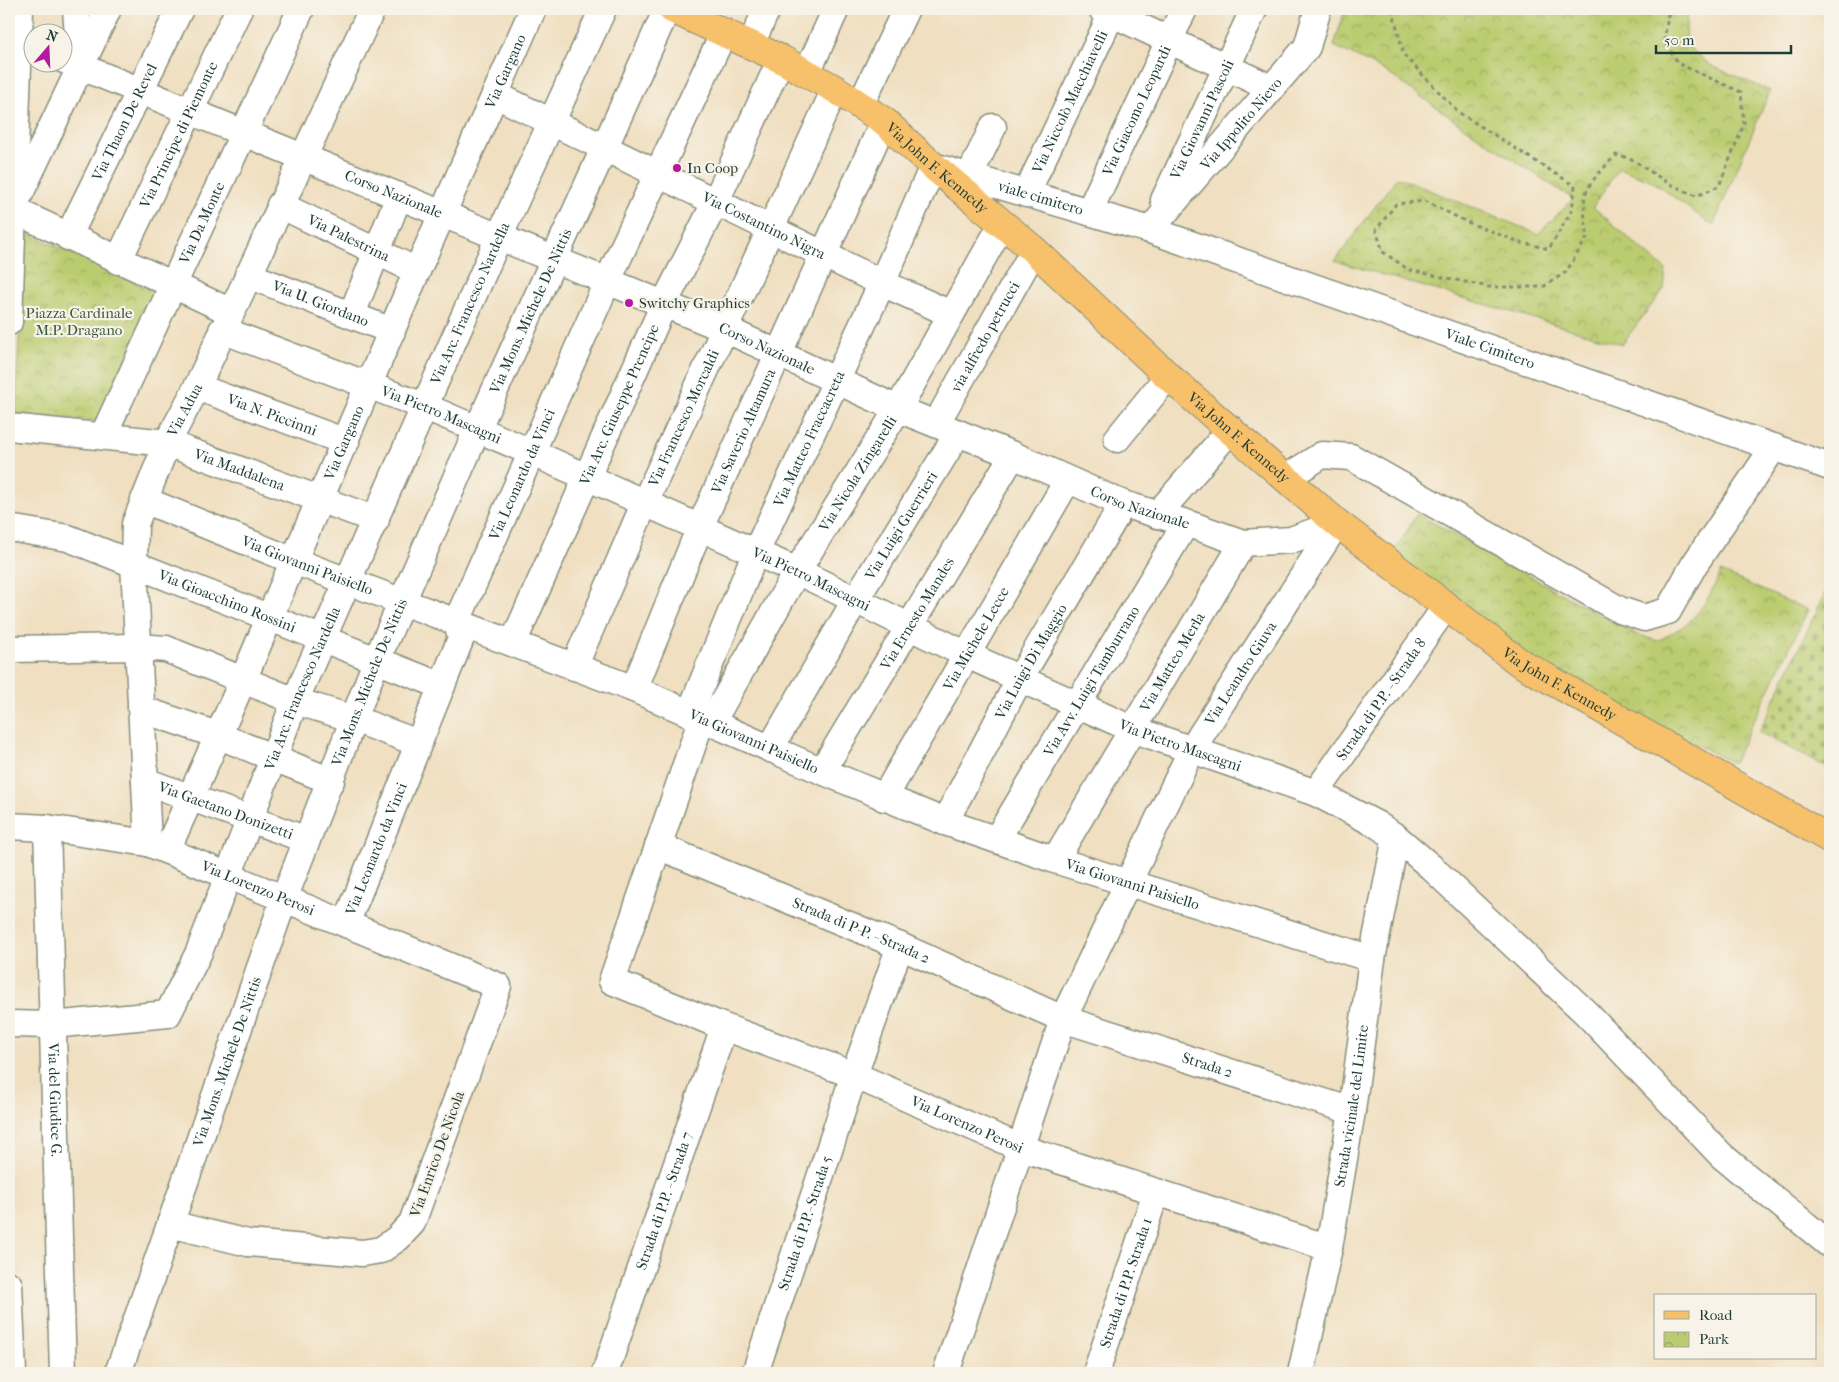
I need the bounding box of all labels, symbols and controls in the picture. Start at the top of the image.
north arrow [22,22,72,72]
scale bar [1656,22,1792,54]
text: N [44,26,60,46]
street label: Via Niccolò Macchiavelli [1028,27,1112,177]
street label: Via Gargano [481,31,530,112]
text: 50 m [1664,31,1695,49]
street label: Via Giacomo Leopardi [1098,42,1175,179]
street label: Via Giovanni Pascoli [1166,56,1238,183]
street label: Via Principe di Piemonte [135,58,222,212]
street label: Via Thaon De Revel [88,61,161,185]
street label: Via Ippolito Nievo [1196,73,1286,174]
street label: Via John F. Kennedy [881,118,993,218]
place label: In Coop [687,159,738,177]
marker: In Coop [671,162,683,174]
street label: Corso Nazionale [342,166,446,222]
street label: viale cimitero [996,177,1086,219]
street label: Via Da Monte [175,178,229,268]
street label: Via Costantino Nigra [698,187,829,264]
street label: Via Palestrina [304,210,393,266]
street label: Via Arc. Francesco Nardella [426,219,514,388]
street label: Via Mons. Michele De Nittis [485,225,576,397]
street label: Via U. Giordano [269,276,372,330]
street label: via alfredo petrucci [947,278,1024,395]
place label: Switchy Graphics [639,294,750,312]
marker: Switchy Graphics [623,297,635,309]
park label: Piazza Cardinale M.P. Dragano [26,304,133,339]
street label: Corso Nazionale [716,318,818,379]
street label: Via Arc. Giuseppe Prencipe [575,321,663,489]
street label: Viale Cimitero [1442,324,1538,373]
street label: Via Francesco Morcaldi [644,346,723,490]
street label: Via Saverio Altamura [707,365,780,497]
street label: Via Matteo Fraccacreta [769,367,849,511]
street label: Via Adua [163,379,207,440]
street label: Via Pietro Mascagni [378,381,505,448]
street label: Via John F. Kennedy [1183,388,1295,488]
street label: Via N. Piccinni [224,390,320,440]
street label: Via Gargano [320,402,368,484]
street label: Via Leonardo da Vinci [485,406,559,544]
street label: Via Nicola Zingarelli [814,412,901,536]
street label: Via Maddalena [191,444,288,495]
street label: Via Luigi Guerrieri [860,468,941,584]
street label: Corso Nazionale [1088,482,1192,533]
street label: Via Giovanni Paisiello [238,531,376,599]
street label: Via Pietro Mascagni [749,543,874,615]
street label: Via Ernesto Mandes [876,554,958,674]
street label: Via Gioacchino Rossini [155,565,299,636]
street label: Via Michele Lecce [939,583,1013,695]
street label: Via Mons. Michele De Nittis [327,595,411,770]
street label: Via Luigi Di Maggio [991,600,1071,723]
street label: Via Avv. Luigi Tamburrano [1039,602,1144,761]
street label: Via Arc. Francesco Nardella [260,603,345,773]
street label: Via Matteo Merla [1135,608,1209,716]
street label: Via Leandro Giuva [1200,617,1281,729]
street label: Strada di P.P. - Strada 8 [1332,635,1430,764]
street label: Via John F. Kennedy [1498,643,1621,725]
street label: Via Giovanni Paisiello [685,705,822,778]
street label: Via Pietro Mascagni [1115,715,1244,776]
street label: Via Gaetano Donizetti [155,777,296,843]
street label: Via Leonardo da Vinci [341,779,411,919]
street label: Via Giovanni Paisiello [1062,855,1202,914]
street label: Via Lorenzo Perosi [198,856,318,919]
street label: Strada di P-P. - Strada 2 [790,894,933,967]
street label: Via Mons. Michele De Nittis [189,974,265,1150]
street label: Strada vicinale del Limite [1330,1023,1372,1188]
street label: Via del Giudice G. [44,1042,66,1157]
street label: Strada 2 [1180,1048,1235,1082]
street label: Via Enrico De Nicola [405,1087,469,1221]
street label: Via Lorenzo Perosi [907,1092,1027,1157]
street label: Strada di P.P. - Strada 7 [632,1129,696,1272]
street label: Strada di P.P.- Strada 5 [774,1153,836,1293]
street label: Strada di P.P. Strada 1 [1096,1215,1156,1350]
legend [1654,1294,1816,1360]
text: Road [1699,1306,1733,1324]
text: Park [1699,1330,1729,1348]

